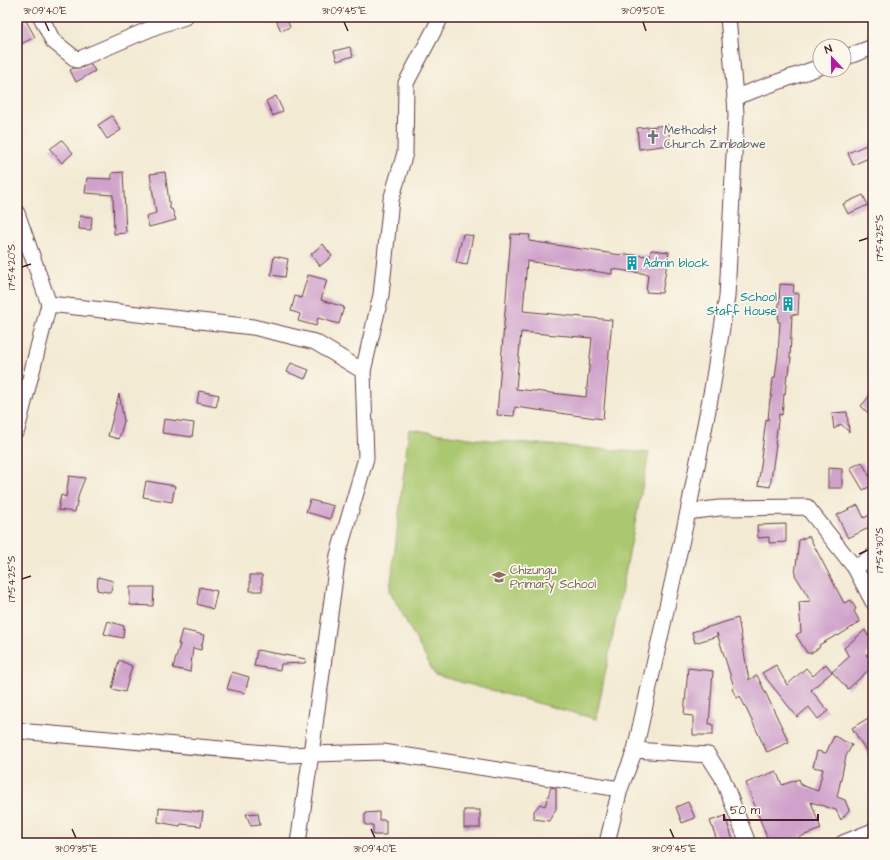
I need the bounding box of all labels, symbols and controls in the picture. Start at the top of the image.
text: 31°09'40"E [23,4,67,18]
text: 31°09'45"E [322,4,366,18]
text: 31°09'50"E [621,4,665,18]
north arrow [812,38,852,78]
text: N [822,41,835,57]
place label: Methodist Church Zimbabwe [664,122,766,153]
church icon: Methodist Church Zimbabwe [645,129,661,145]
text: 17°54'25"S [873,214,887,261]
text: 17°54'20"S [5,243,19,290]
building icon: Admin block [624,255,640,271]
place label: Admin block [643,255,710,272]
place label: School Staff House [707,289,777,320]
building icon: School Staff House [780,296,796,312]
text: 17°54'30"S [873,527,887,573]
text: 17°54'25"S [5,555,19,602]
place label: Chizungu Primary School [510,562,596,594]
school or university icon: Chizungu Primary School [491,569,507,585]
scale bar [724,796,818,822]
text: 50 m [730,802,761,819]
text: 31°09'35"E [55,842,97,856]
text: 31°09'40"E [353,842,397,856]
text: 31°09'45"E [652,842,696,856]

